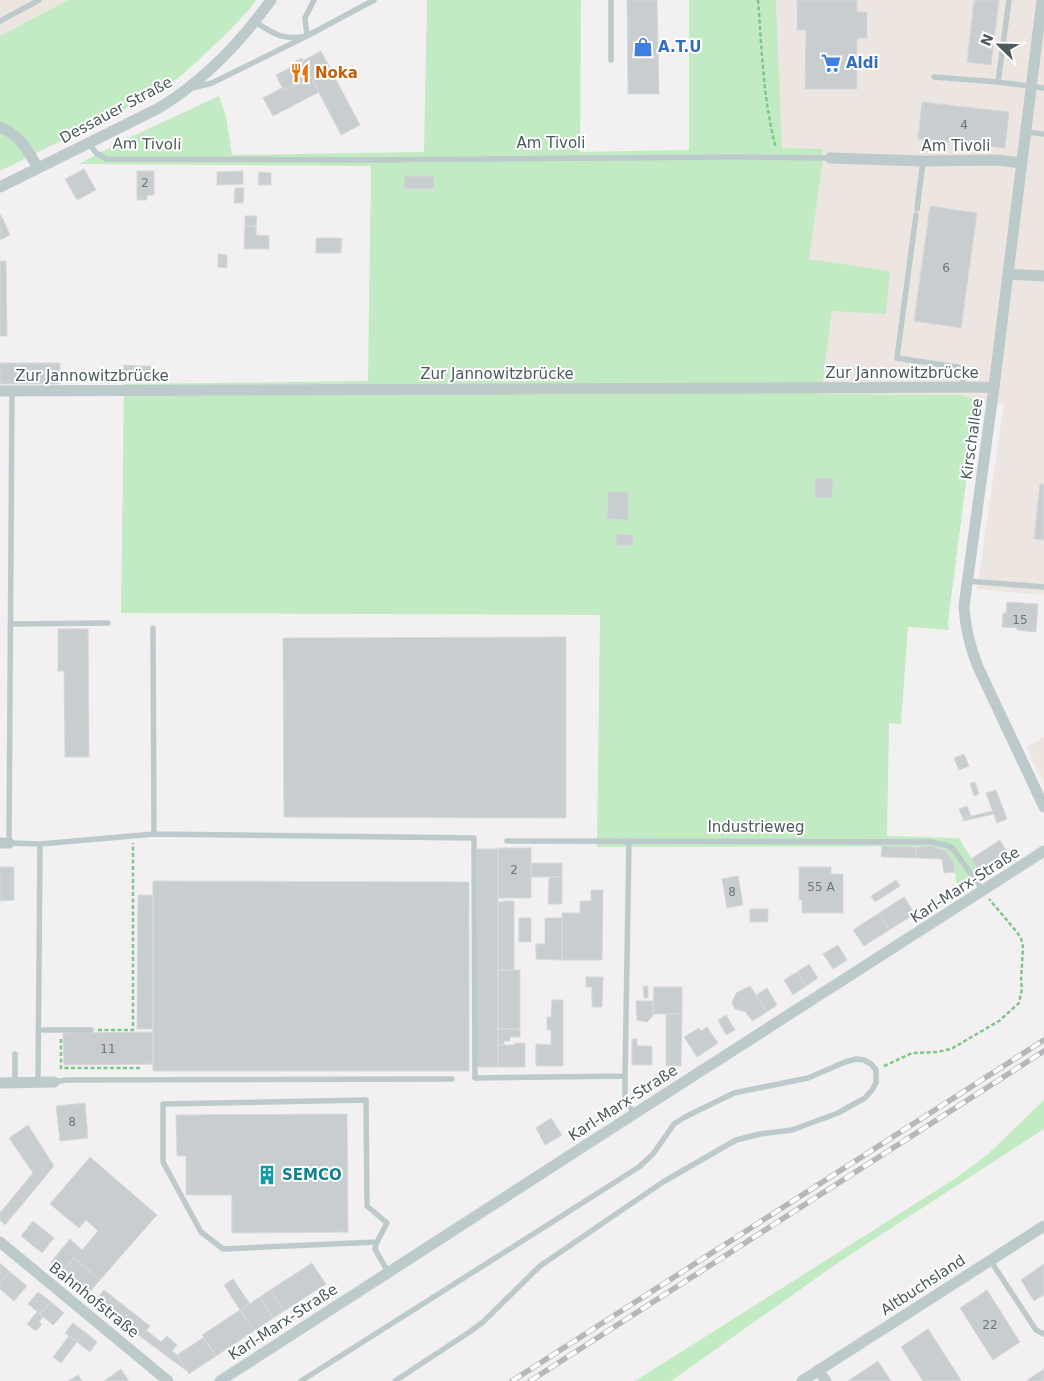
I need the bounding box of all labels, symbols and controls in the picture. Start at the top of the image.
north arrow [974,20,1024,70]
text: N [977,31,997,48]
shop icon: A.T.U [632,36,654,58]
place label: A.T.U [658,38,701,56]
supermarket icon: Aldi [820,52,842,74]
place label: Aldi [846,54,879,72]
restaurant icon: Noka [289,62,311,84]
place label: Noka [315,64,358,82]
street label: Dessauer Straße [57,73,175,147]
house number: 4 [960,118,968,132]
street label: Am Tivoli [112,134,182,154]
street label: Am Tivoli [517,134,585,152]
street label: Am Tivoli [922,137,990,155]
house number: 2 [141,176,149,190]
house number: 6 [942,261,950,275]
street label: Zur Jannowitzbrücke [825,364,979,382]
street label: Zur Jannowitzbrücke [420,365,574,383]
street label: Zur Jannowitzbrücke [15,367,169,385]
street label: Kirschallee [957,397,987,481]
house number: 15 [1012,613,1028,627]
street label: Industrieweg [707,818,805,836]
street label: Karl-Marx-Straße [907,843,1023,927]
house number: 2 [510,863,518,877]
house number: 55 A [807,880,835,894]
house number: 8 [728,885,736,899]
house number: 11 [100,1042,116,1056]
street label: Karl-Marx-Straße [565,1061,681,1145]
house number: 8 [68,1115,76,1129]
building icon: SEMCO [256,1164,278,1186]
place label: SEMCO [282,1166,342,1184]
street label: Altbuchsland [877,1251,969,1319]
street label: Bahnhofstraße [46,1258,142,1342]
street label: Karl-Marx-Straße [225,1280,341,1364]
house number: 22 [982,1318,998,1332]

